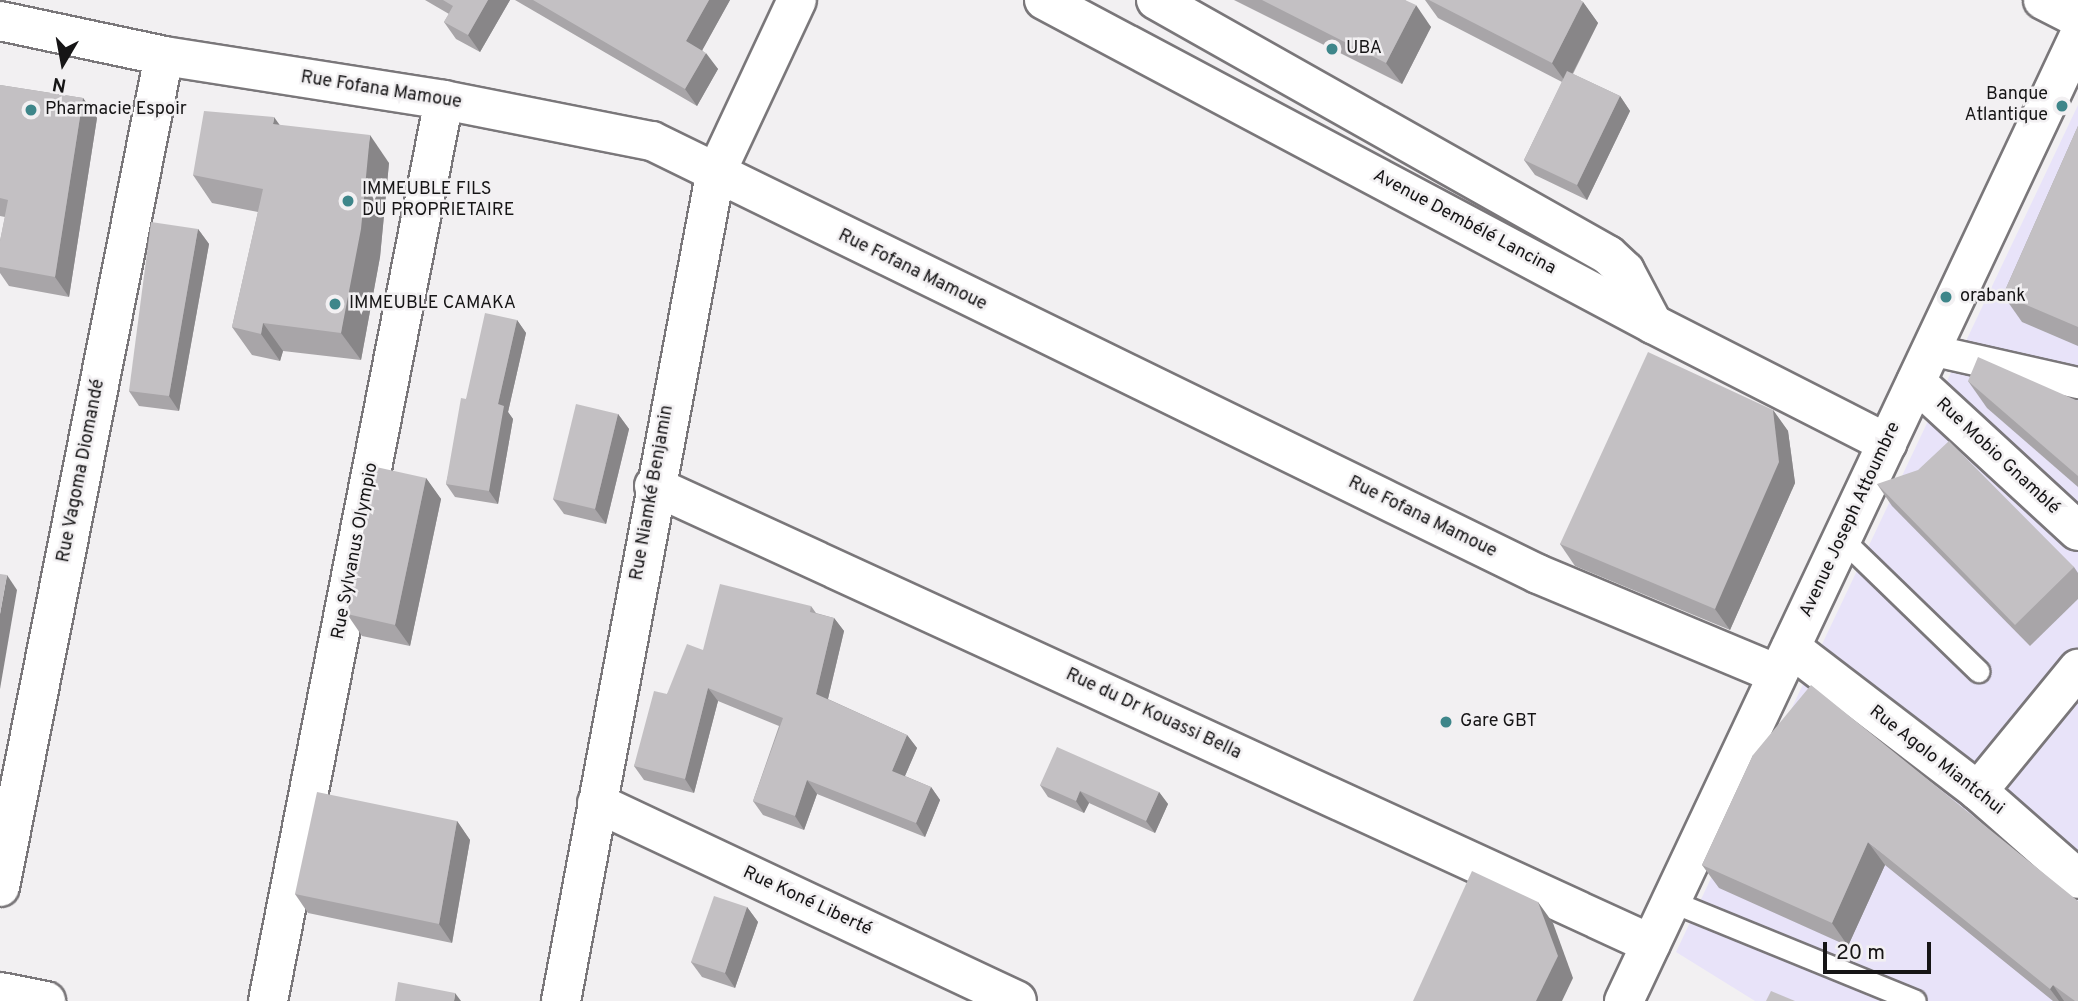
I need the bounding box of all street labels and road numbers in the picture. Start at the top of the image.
street label: Rue Fofana Mamoue [299,68,463,114]
street label: Avenue Dembélé Lancina [1369,166,1559,280]
street label: Rue Fofana Mamoue [834,226,990,316]
street label: Rue Vagoma Diomandé [54,377,110,565]
street label: Rue Mobio Gnamblé [1931,394,2063,520]
street label: Rue Niamké Benjamin [627,404,679,582]
street label: Avenue Joseph Attoumbre [1796,419,1906,621]
street label: Rue Sylvanus Olympio [328,461,384,641]
street label: Rue Fofana Mamoue [1344,473,1500,563]
street label: Rue du Dr Kouassi Bella [1062,665,1244,765]
street label: Rue Agolo Miantchui [1864,701,2008,821]
street label: Rue Koné Liberté [739,863,875,941]

